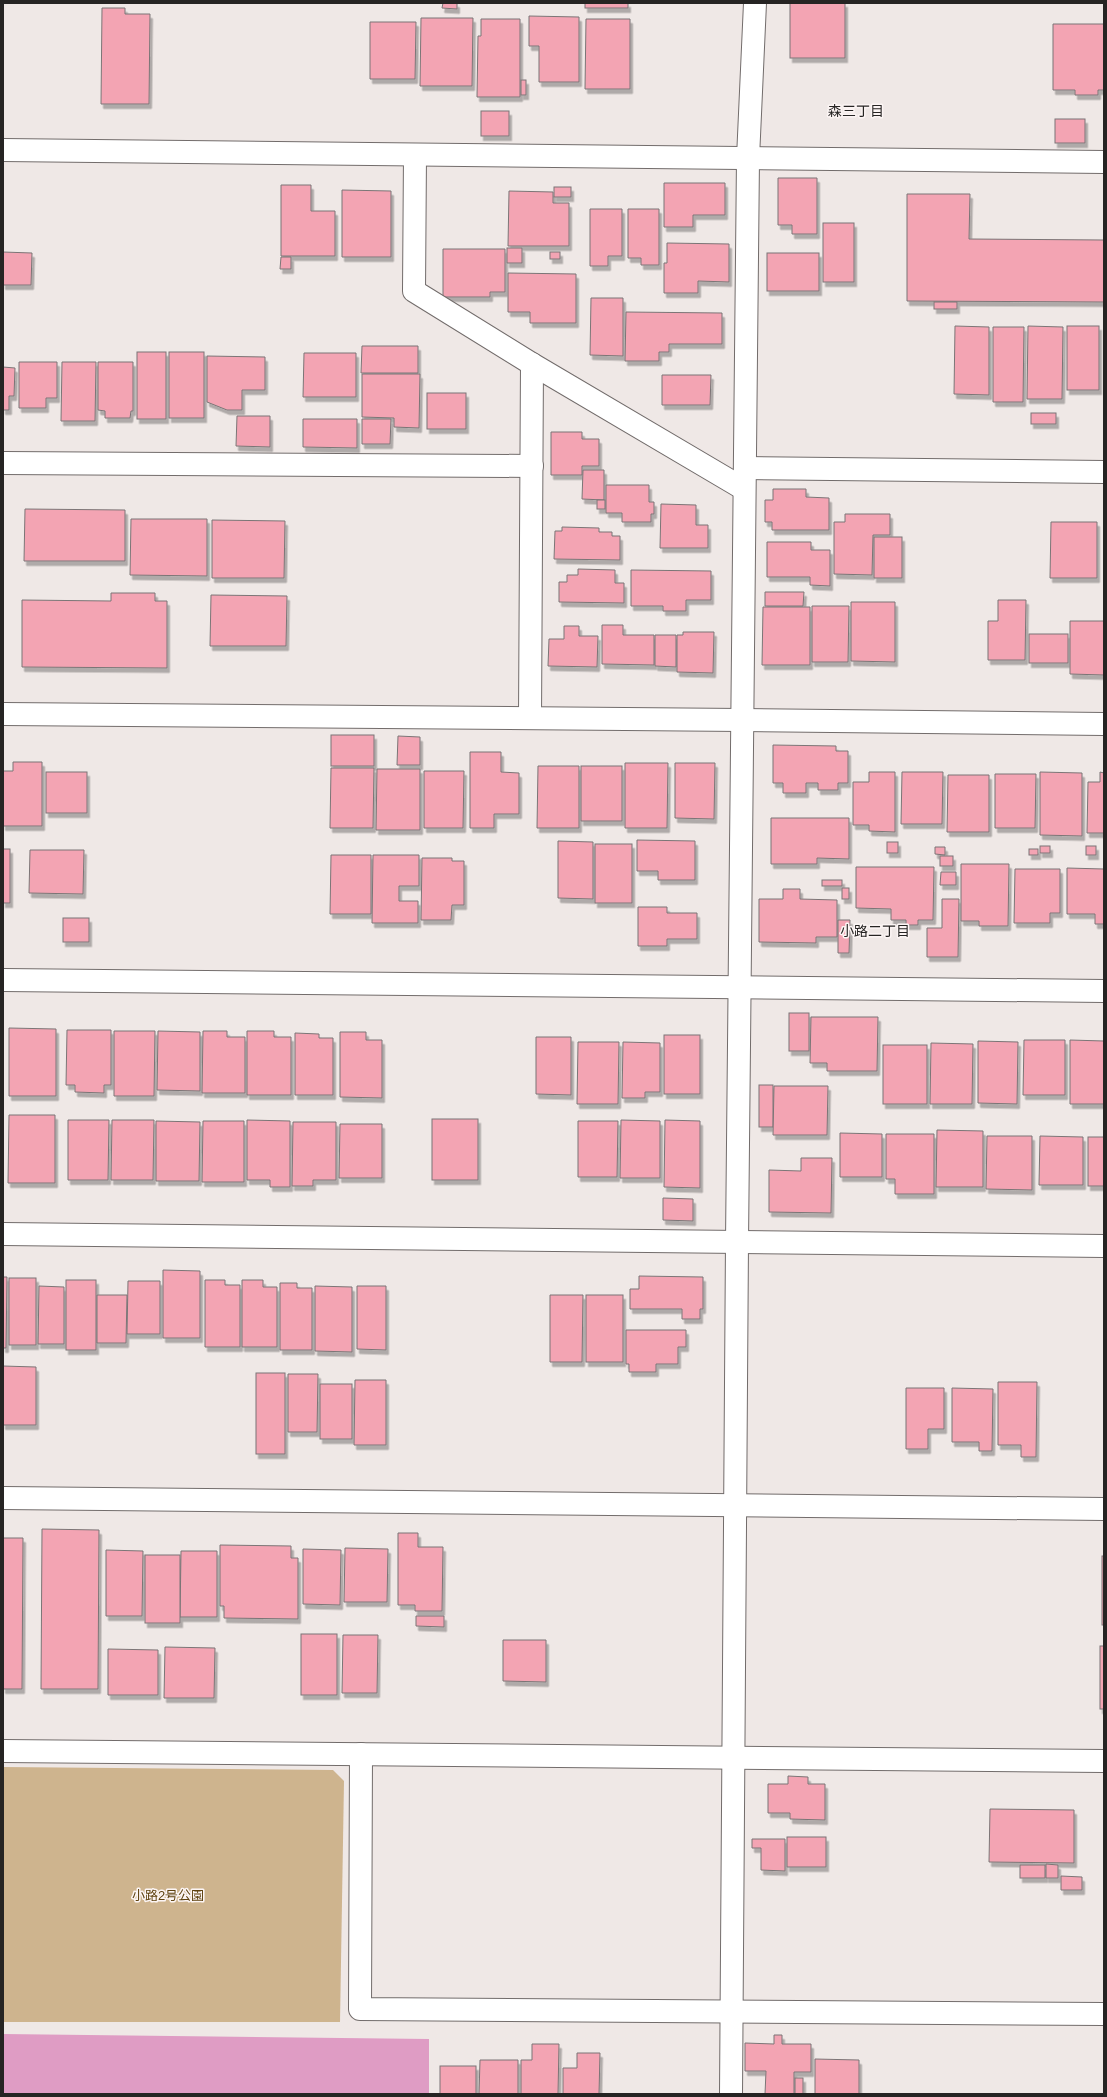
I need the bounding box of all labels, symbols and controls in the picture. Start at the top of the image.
district label: 森三丁目 [828,103,884,119]
district label: 小路二丁目 [840,923,910,939]
park label: 小路2号公園 [132,1888,204,1903]

